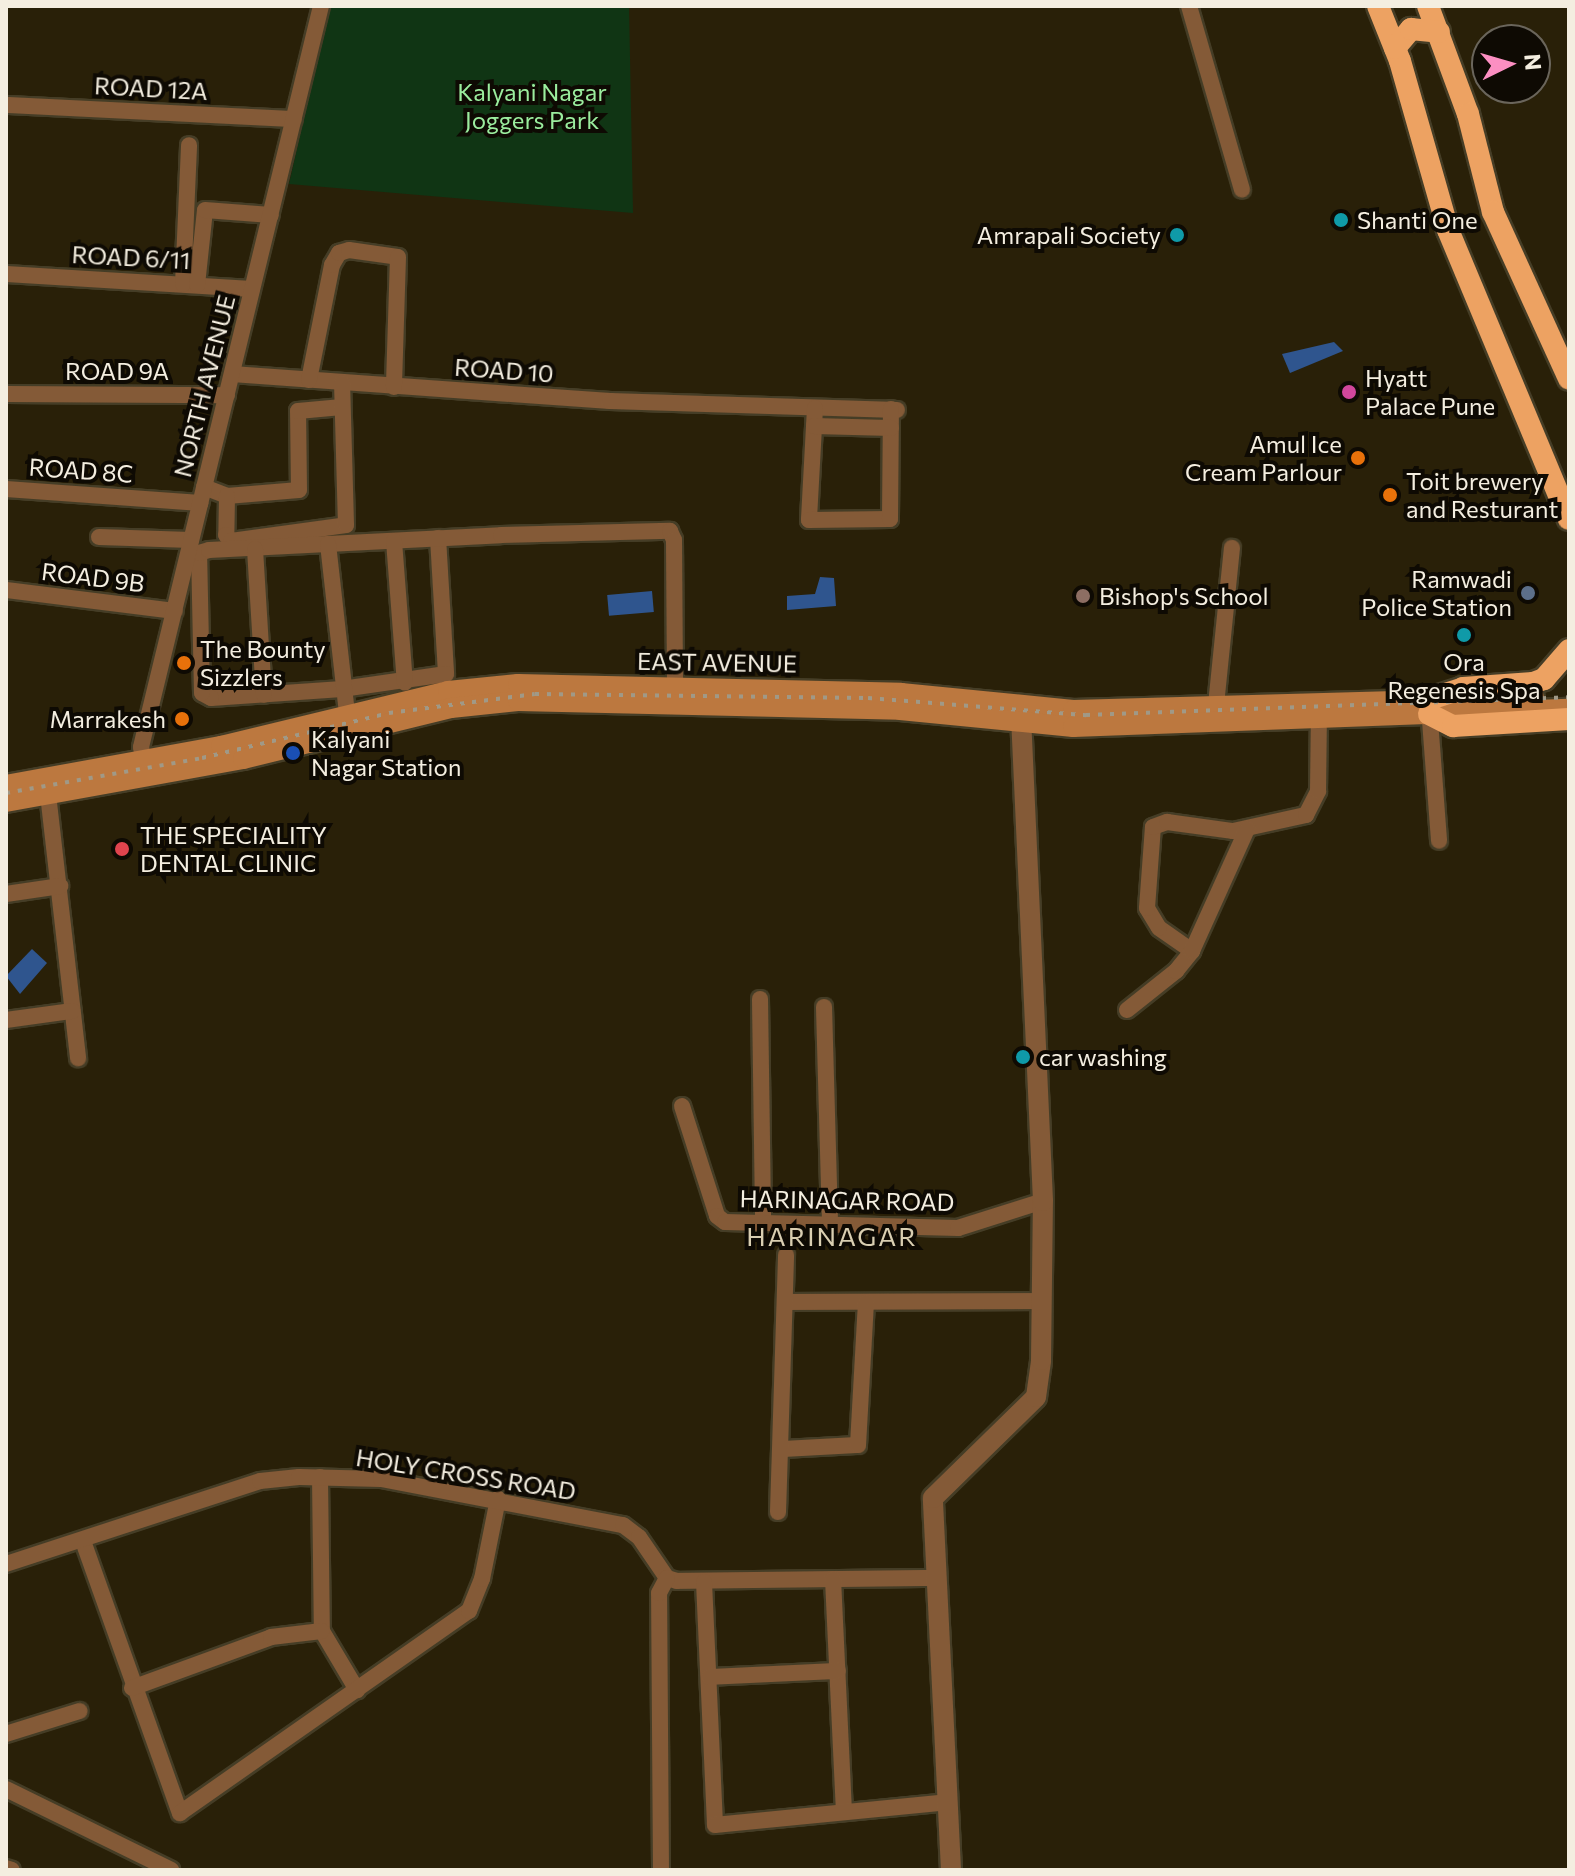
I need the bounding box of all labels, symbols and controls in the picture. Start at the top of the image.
north arrow [1471,24,1551,104]
text: N [1519,53,1548,71]
street label: ROAD 12A [94,71,208,105]
park label: Kalyani Nagar Joggers Park [457,78,607,134]
place label: Shanti One [1357,206,1478,234]
marker: Shanti One [1332,211,1350,229]
place label: Amrapali Society [977,221,1161,249]
marker: Amrapali Society [1168,226,1186,244]
street label: ROAD 6/11 [71,240,191,274]
street label: NORTH AVENUE [167,292,241,480]
street label: ROAD 10 [453,352,555,388]
street label: ROAD 9A [65,357,169,385]
place label: Hyatt Palace Pune [1365,364,1495,420]
marker: Hyatt Palace Pune [1340,383,1358,401]
place label: Amul Ice Cream Parlour [1185,430,1342,486]
marker: Amul Ice Cream Parlour [1349,449,1367,467]
street label: ROAD 8C [28,452,134,488]
place label: Toit brewery and Resturant [1406,467,1558,523]
marker: Toit brewery and Resturant [1381,486,1399,504]
street label: ROAD 9B [40,556,146,598]
place label: Ramwadi Police Station [1361,565,1512,621]
place label: Bishop's School [1099,582,1269,610]
marker: Ramwadi Police Station [1519,584,1537,602]
marker: Bishop's School [1074,587,1092,605]
marker: Ora Regenesis Spa [1455,626,1473,644]
place label: The Bounty Sizzlers [200,635,326,691]
street label: EAST AVENUE [637,646,797,678]
place label: Ora Regenesis Spa [1387,648,1541,704]
marker: The Bounty Sizzlers [175,654,193,672]
place label: Marrakesh [49,705,166,733]
marker: Marrakesh [173,710,191,728]
place label: Kalyani Nagar Station [311,725,462,781]
marker: Kalyani Nagar Station [282,742,304,764]
place label: THE SPECIALITY DENTAL CLINIC [140,821,327,877]
marker: THE SPECIALITY DENTAL CLINIC [111,838,133,860]
place label: car washing [1039,1043,1167,1071]
marker: car washing [1014,1048,1032,1066]
street label: HARINAGAR ROAD [739,1184,955,1216]
district label: HARINAGAR [746,1220,918,1252]
street label: HOLY CROSS ROAD [354,1442,578,1506]

